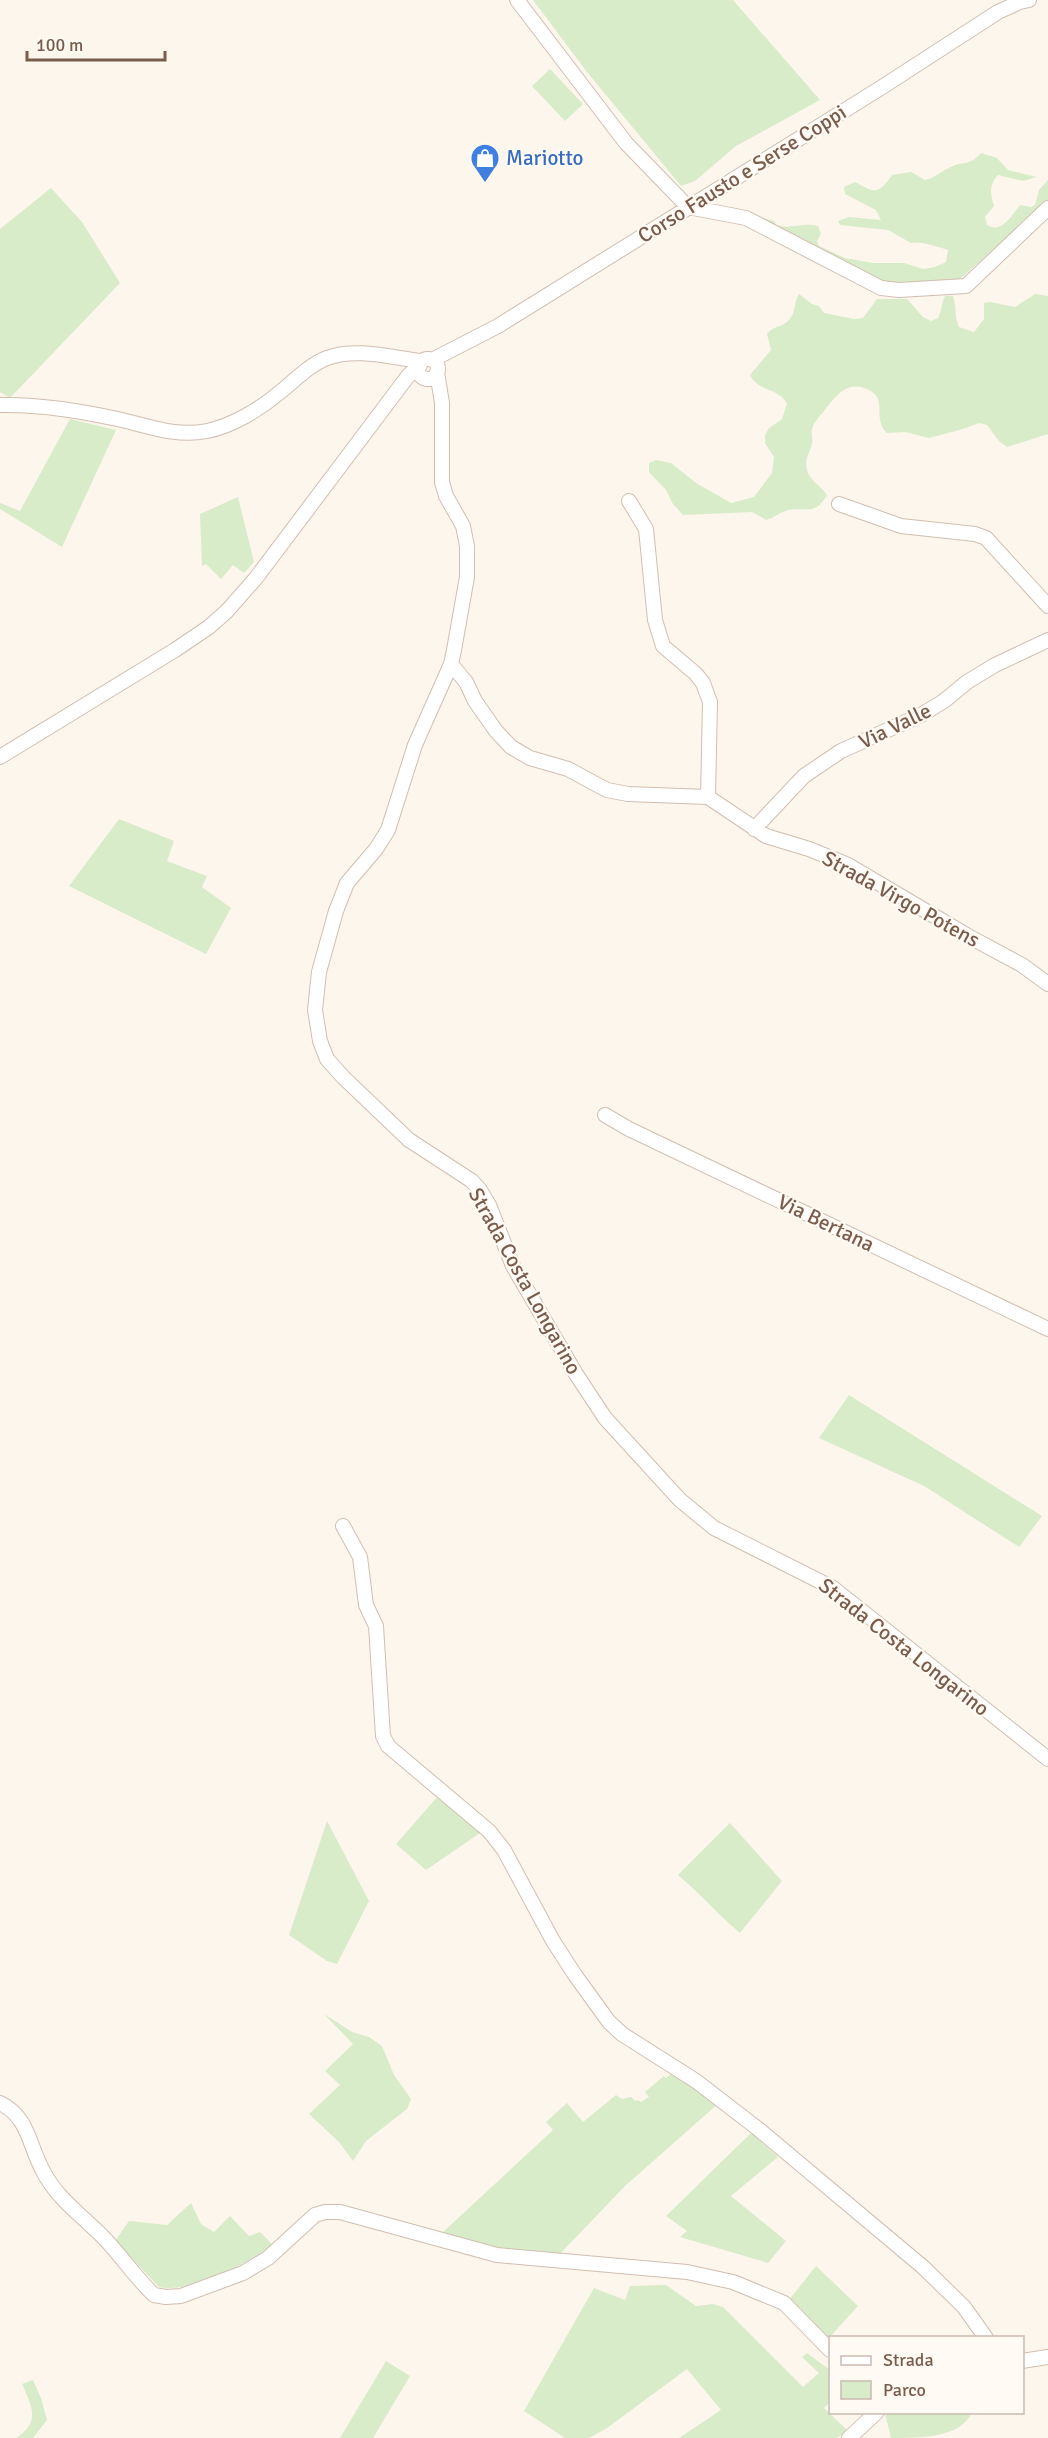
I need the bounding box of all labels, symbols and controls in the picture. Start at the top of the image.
scale bar [27,24,165,62]
text: 100 m [36,34,83,56]
street label: Corso Fausto e Serse Coppi [633,99,851,249]
shop icon: Mariotto [469,142,501,184]
place label: Mariotto [506,145,584,171]
street label: Via Valle [855,697,935,755]
street label: Strada Virgo Potens [818,845,984,953]
street label: Strada Costa Longarino [463,1183,587,1379]
street label: Via Bertana [773,1188,879,1258]
street label: Strada Costa Longarino [813,1572,995,1722]
legend [829,2336,1024,2414]
text: Strada [883,2349,934,2371]
text: Parco [883,2379,926,2401]

